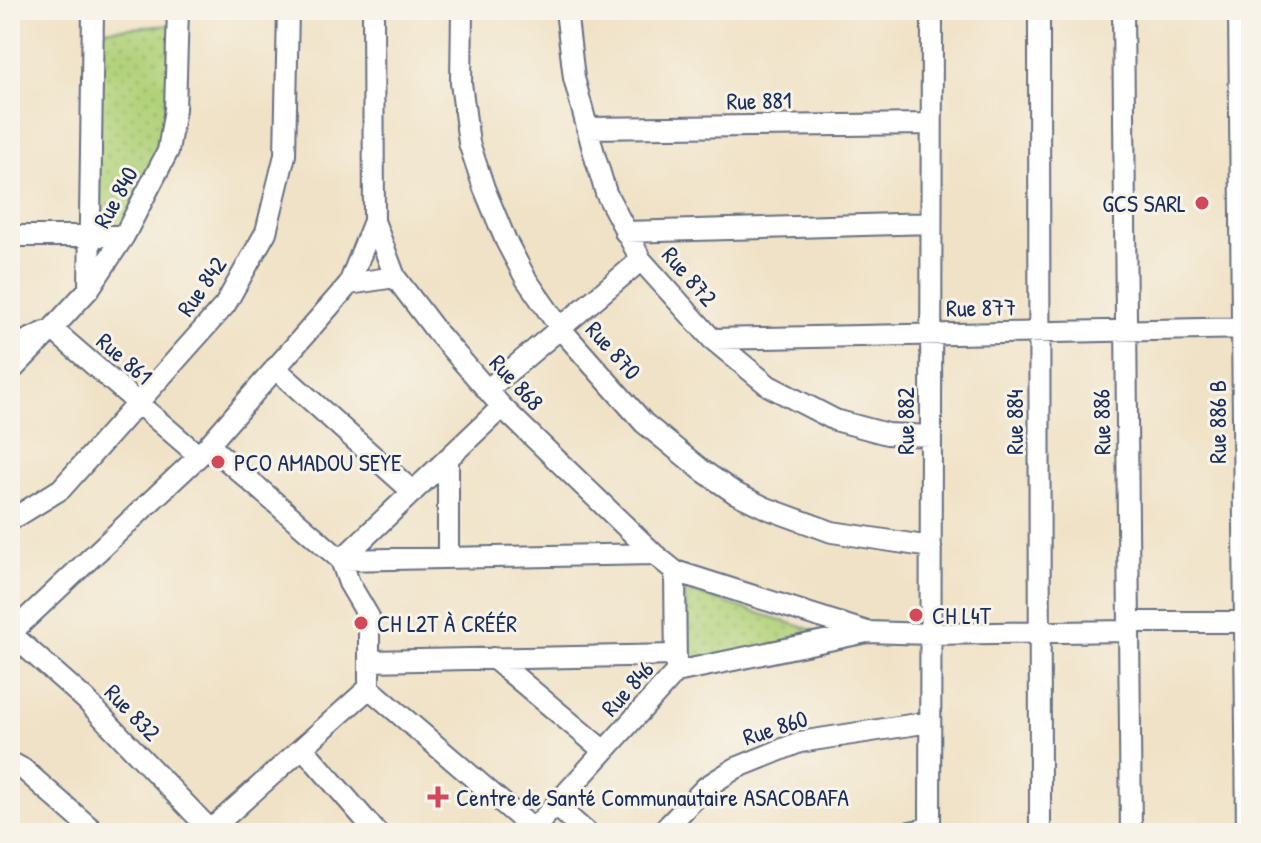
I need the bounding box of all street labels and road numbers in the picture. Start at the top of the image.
street label: Rue 881 [726,83,792,117]
street label: Rue 840 [85,161,145,233]
street label: Rue 872 [655,239,725,313]
street label: Rue 842 [169,250,233,322]
street label: Rue 877 [946,290,1016,324]
street label: Rue 870 [579,314,649,386]
street label: Rue 861 [90,325,160,391]
street label: Rue 868 [483,347,551,417]
street label: Rue 886 B [1201,380,1233,464]
street label: Rue 882 [889,387,921,455]
street label: Rue 884 [998,389,1030,455]
street label: Rue 886 [1084,389,1118,455]
street label: Rue 846 [594,653,660,723]
street label: Rue 832 [98,676,168,748]
street label: Rue 860 [739,702,811,752]

